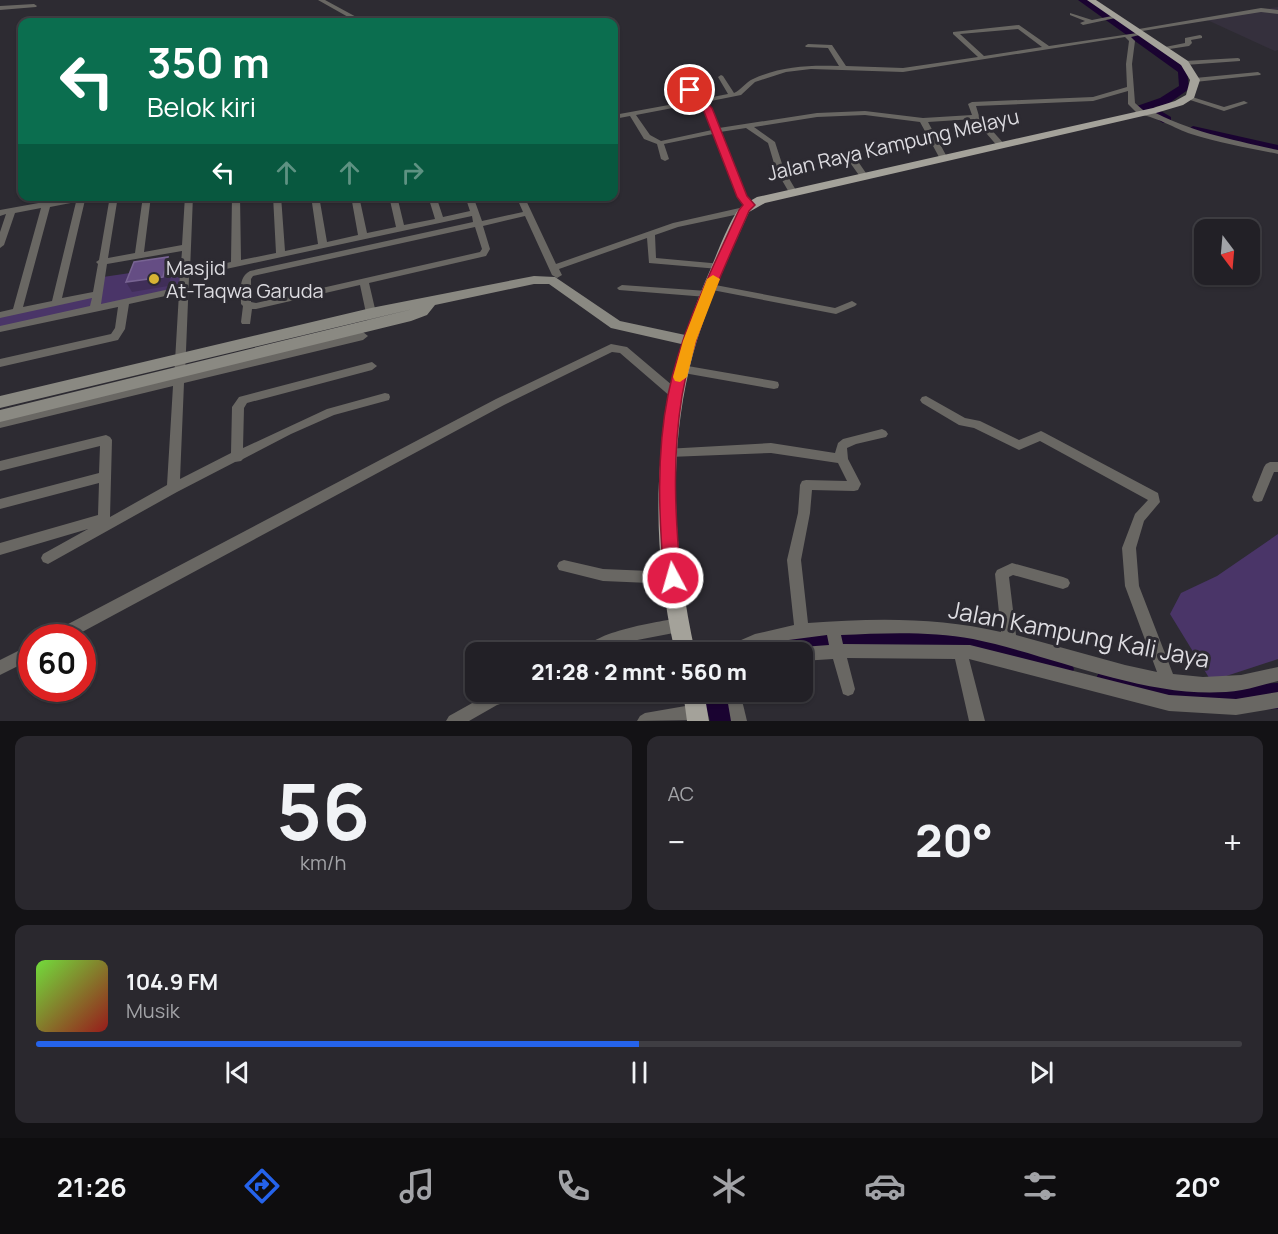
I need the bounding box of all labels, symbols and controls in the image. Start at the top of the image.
text: 350 m [147,33,270,91]
icon: left [48,42,126,120]
pin [664,64,715,115]
icon: arrive [673,73,706,106]
text: Belok kiri [147,88,256,125]
street label: Jalan Raya Kampung Melayu [764,102,1022,187]
icon: left [207,156,240,189]
icon: ahead [270,156,303,189]
icon: ahead [333,156,366,189]
icon: right [396,156,429,189]
north arrow [1194,219,1260,285]
map controls [1194,219,1260,285]
place label: Masjid At-Taqwa Garuda [166,254,324,304]
marker: Masjid At-Taqwa Garuda [147,272,161,286]
position arrow [641,546,705,610]
street label: Jalan Kampung Kali Jaya [946,592,1212,675]
speed limit sign: 60 [18,624,96,702]
text: 21:28 · 2 mnt · 560 m [531,657,747,687]
text: 56 [276,757,370,863]
text: AC [668,780,694,807]
text: 20° [915,809,993,871]
text: − [668,819,685,864]
text: + [1223,819,1242,864]
text: km/h [300,849,347,876]
text: 104.9 FM [126,967,218,997]
text: Musik [126,997,180,1024]
icon: previous [221,1056,254,1089]
icon: pause [623,1056,656,1089]
icon: next [1025,1056,1058,1089]
icon: directions [241,1165,283,1207]
icon: music [396,1165,438,1207]
icon: phone [552,1165,594,1207]
icon: climate [708,1165,750,1207]
icon: car [864,1165,906,1207]
icon: filters [1019,1165,1061,1207]
text: 21:26 [57,1168,127,1205]
text: 20° [1175,1168,1221,1205]

